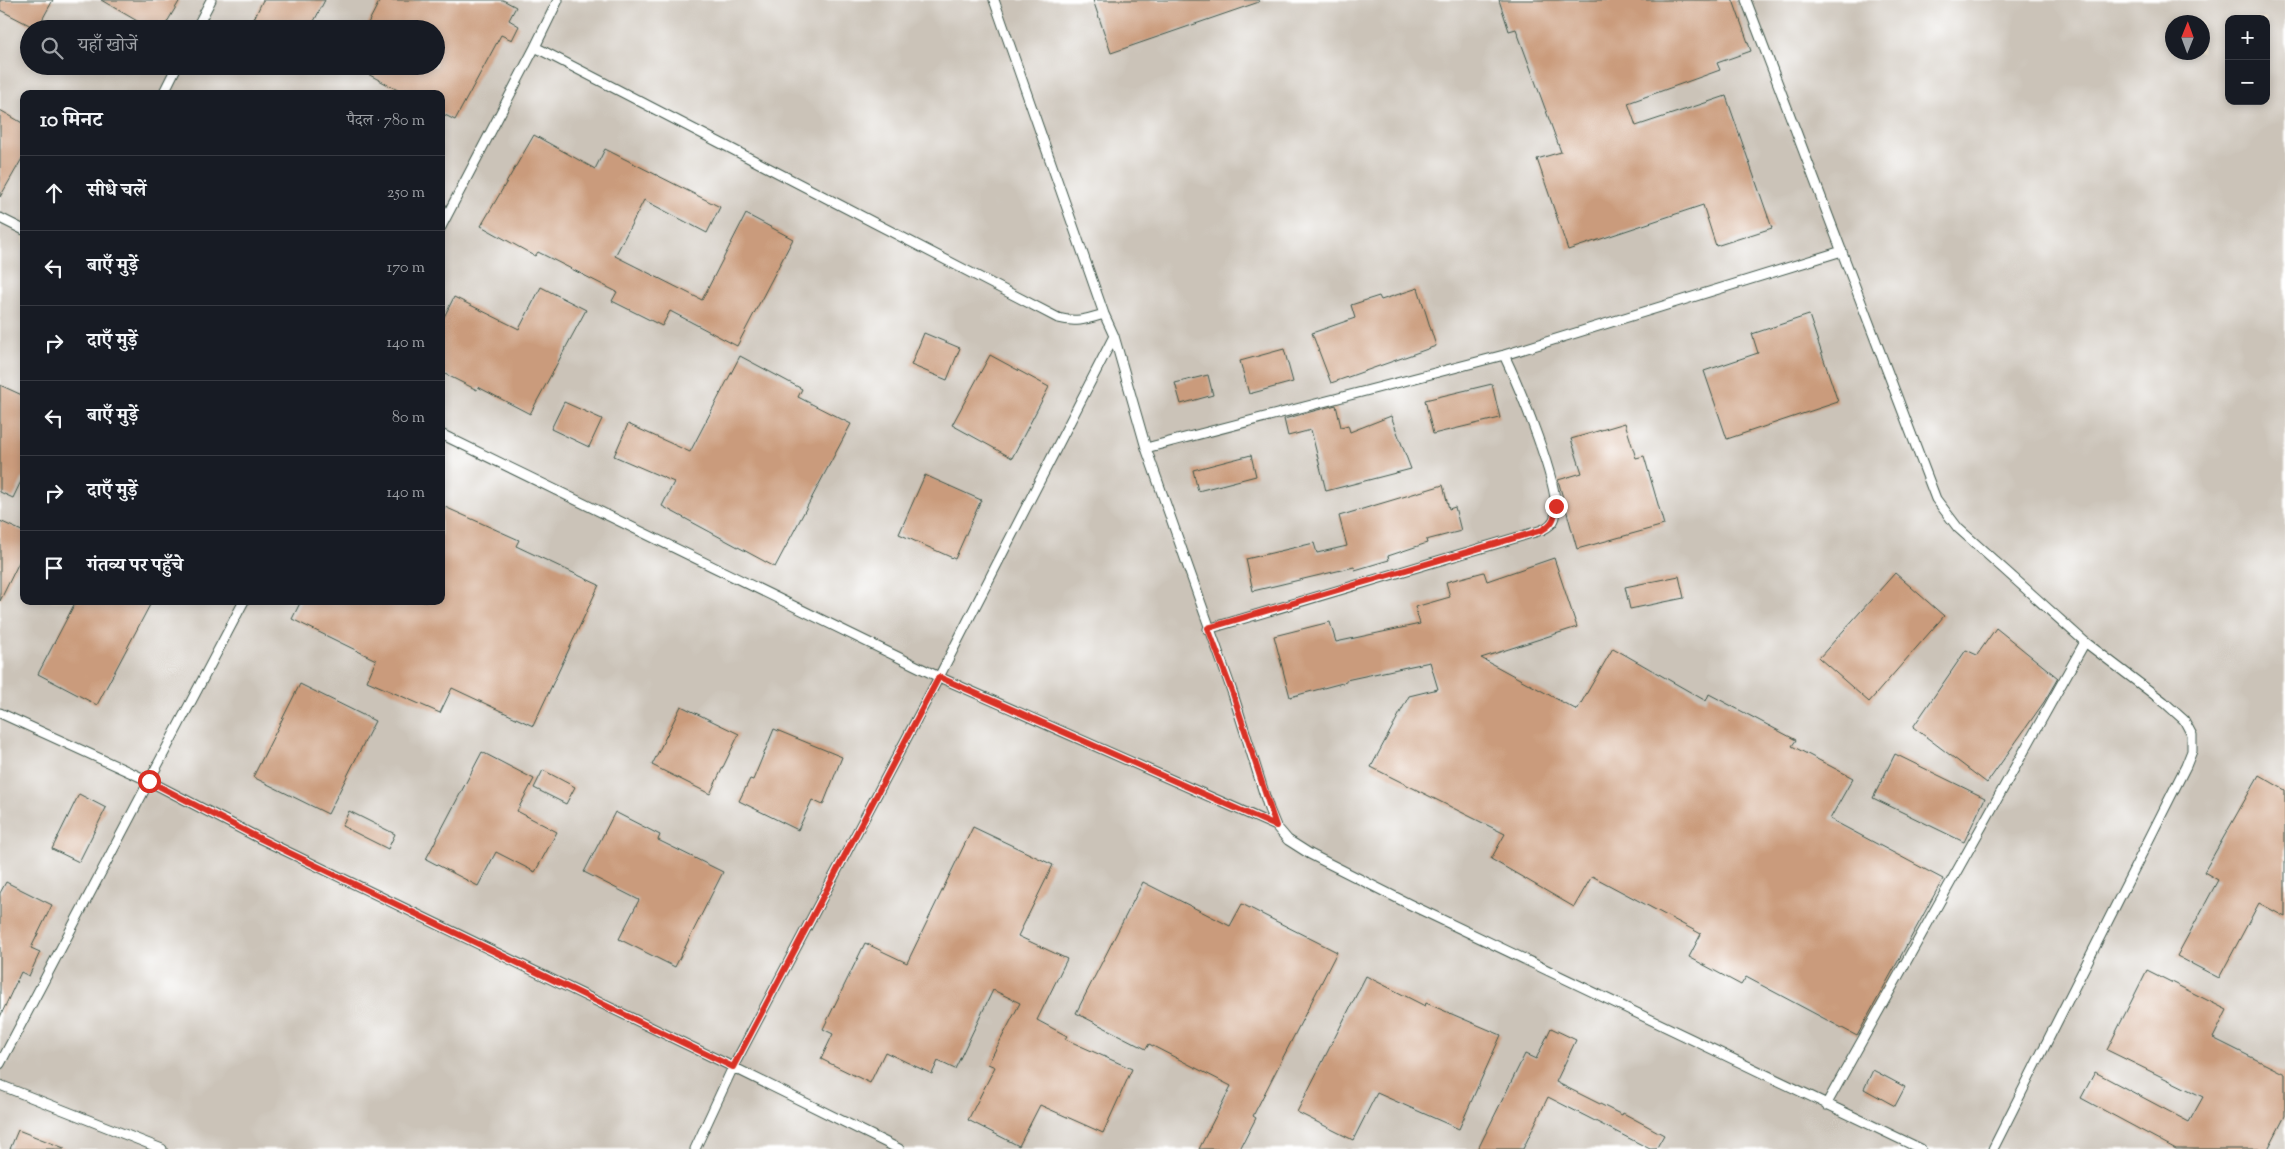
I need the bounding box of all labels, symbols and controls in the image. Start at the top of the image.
north arrow [2165,15,2210,60]
map controls [2225,15,2270,105]
button: + [2225,15,2270,60]
search box [20,20,445,75]
text: यहाँ खोजें [78,33,138,60]
icon: search [38,34,66,62]
button: − [2225,60,2270,105]
text: 10 मिनट [40,106,102,136]
text: पैदल · 780 m [347,110,425,133]
text: सीधे चलें [87,178,146,205]
icon: ahead [40,179,68,207]
text: 250 m [387,182,425,205]
text: बाएँ मुड़ें [87,253,138,280]
icon: left [40,254,68,282]
text: 170 m [387,257,425,280]
text: दाएँ मुड़ें [87,328,138,355]
icon: right [40,329,68,357]
text: 140 m [387,332,425,355]
text: बाएँ मुड़ें [87,403,138,430]
icon: left [40,404,68,432]
text: 80 m [392,407,425,430]
text: दाएँ मुड़ें [87,478,138,505]
icon: right [40,479,68,507]
text: 140 m [387,482,425,505]
route end [1545,495,1568,518]
text: गंतव्य पर पहुँचे [87,553,183,580]
icon: arrive [40,554,68,582]
route start [138,770,161,793]

